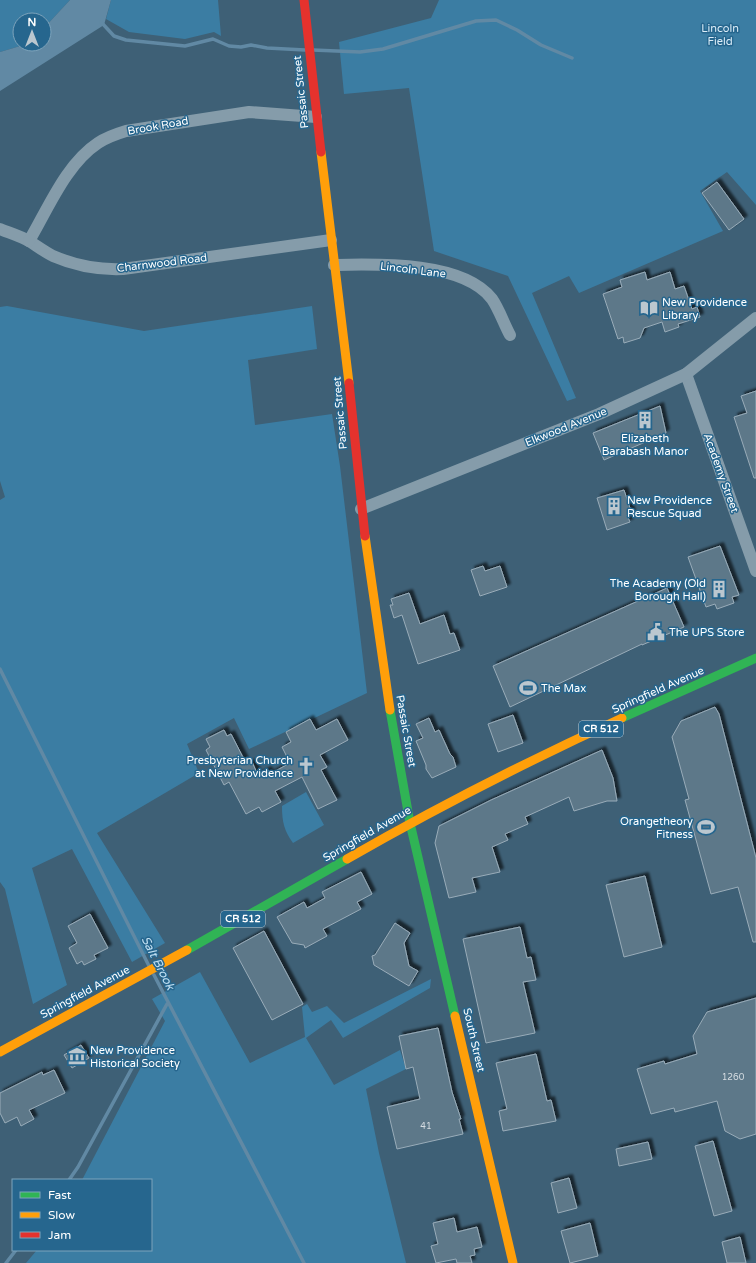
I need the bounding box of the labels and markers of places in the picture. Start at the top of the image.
place label: New Providence Library [662,296,747,322]
library icon: New Providence Library [639,298,659,318]
building icon: Elizabeth Barabash Manor [635,410,655,430]
place label: Elizabeth Barabash Manor [602,432,689,458]
place label: New Providence Rescue Squad [627,494,712,520]
building icon: New Providence Rescue Squad [604,496,624,516]
place label: The Academy (Old Borough Hall) [610,577,706,603]
building icon: The Academy (Old Borough Hall) [709,579,729,599]
public building icon: The UPS Store [646,622,666,642]
place label: The UPS Store [669,626,744,639]
sports icon: The Max [518,678,538,698]
place label: The Max [541,682,586,695]
place label: Presbyterian Church at New Providence [186,754,293,780]
church icon: Presbyterian Church at New Providence [296,756,316,776]
place label: Orangetheory Fitness [620,815,693,841]
sports icon: Orangetheory Fitness [696,817,716,837]
place label: New Providence Historical Society [90,1044,180,1070]
museum icon: New Providence Historical Society [67,1046,87,1066]

